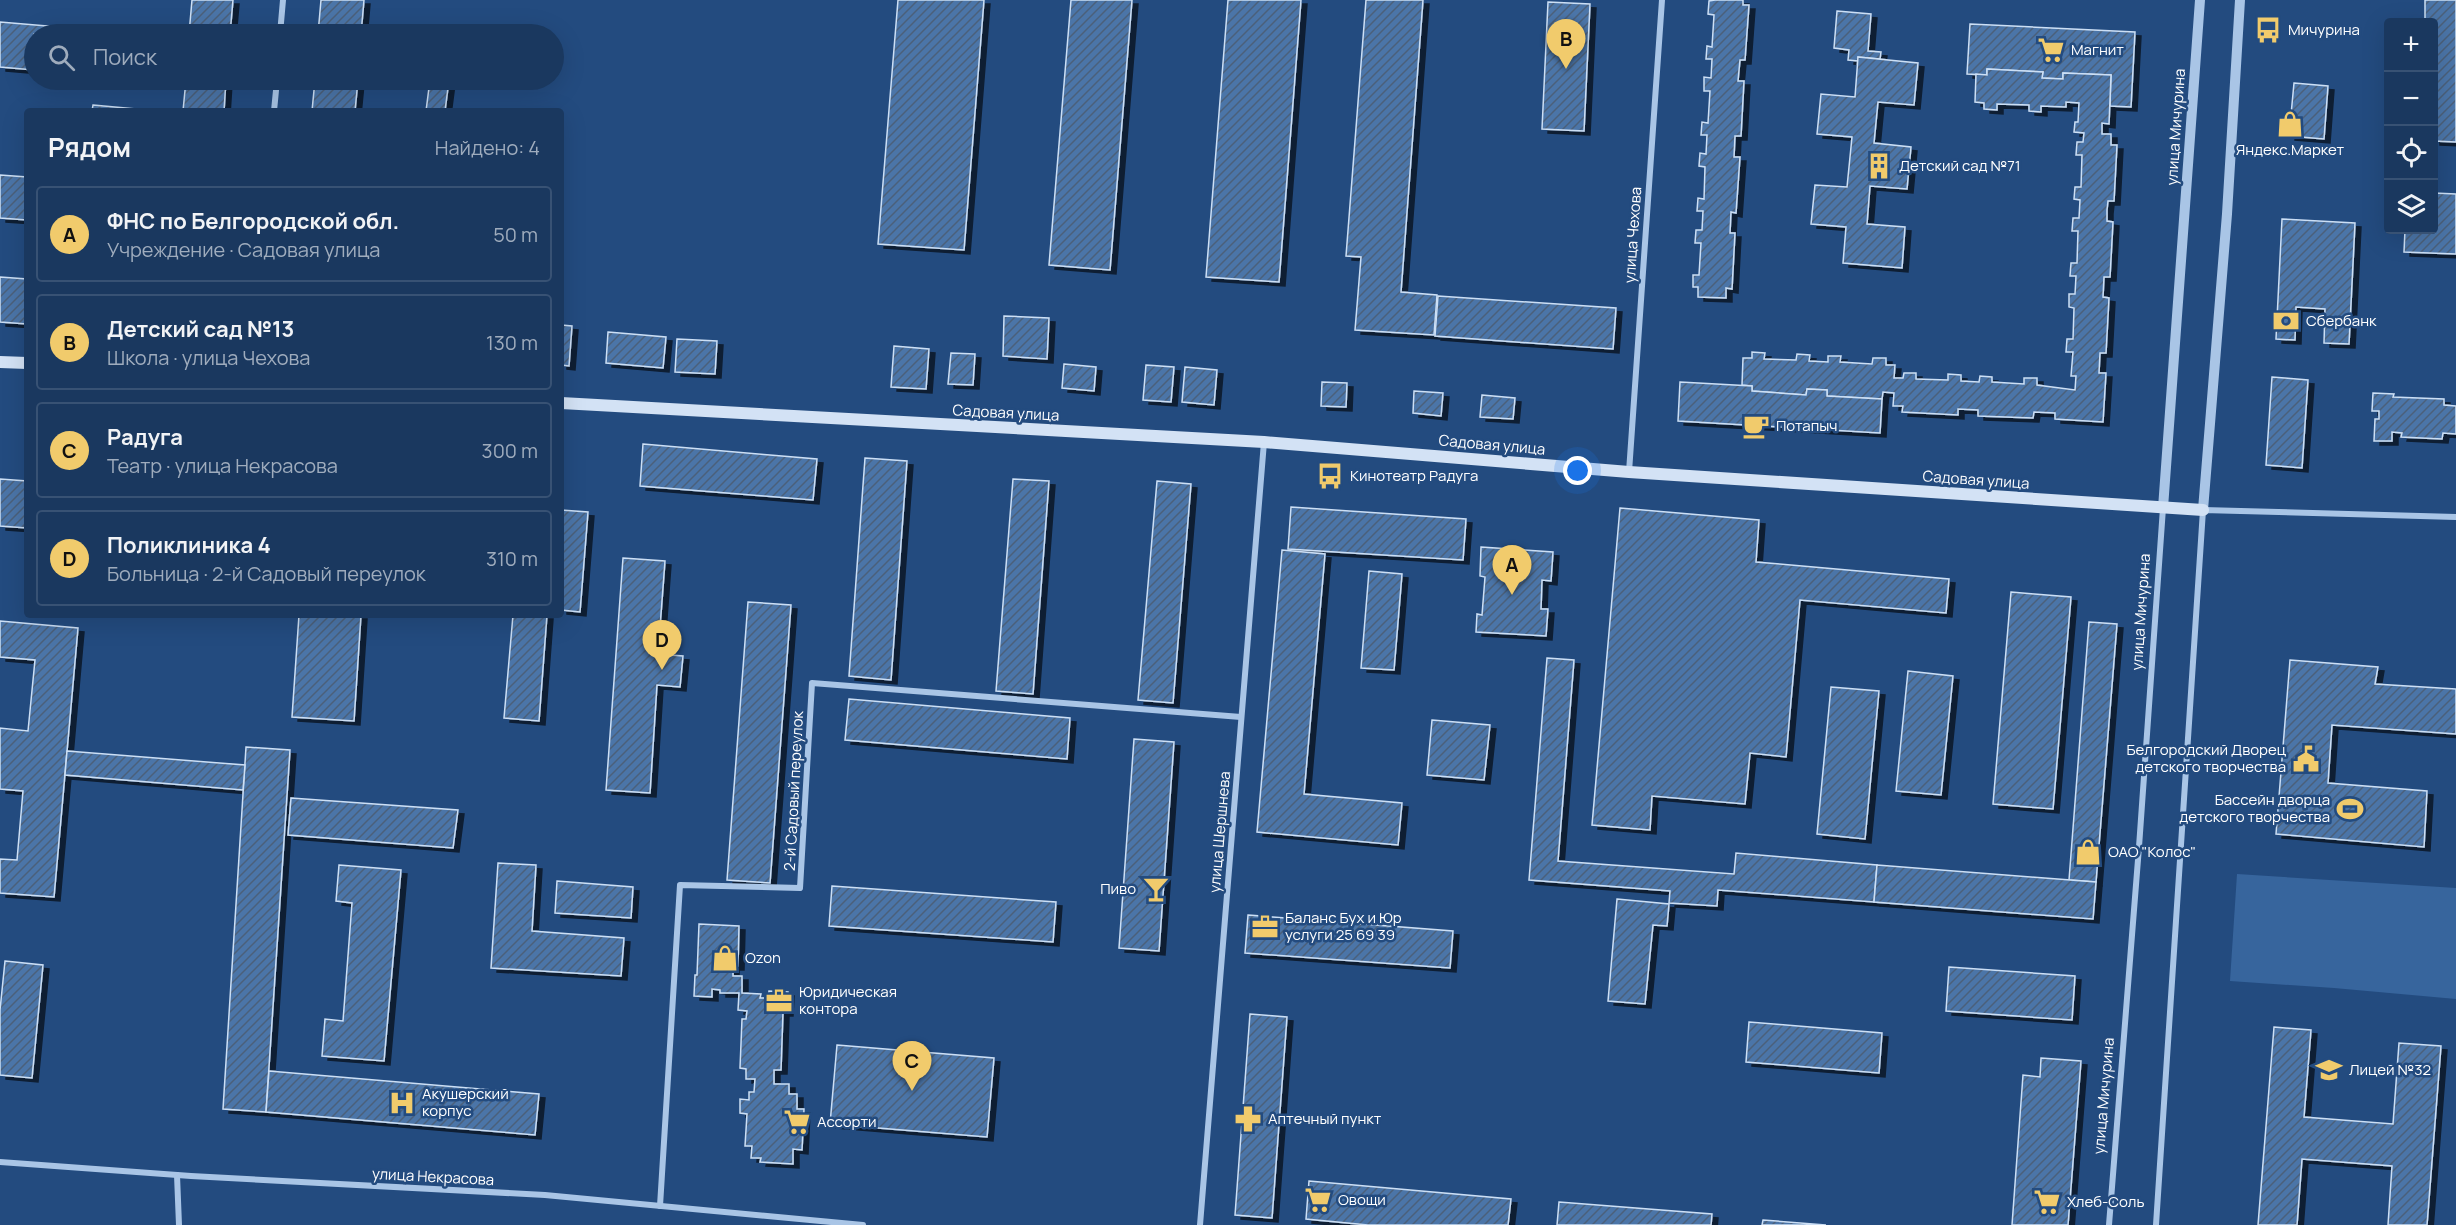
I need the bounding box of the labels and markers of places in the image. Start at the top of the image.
bus stop icon: Мичурина [2253,15,2283,45]
place label: Мичурина [2288,19,2360,40]
pin: B [1546,20,1586,69]
supermarket icon: Магнит [2036,35,2066,65]
place label: Магнит [2071,39,2124,60]
shop icon: Яндекс.Маркет [2275,109,2305,139]
place label: Яндекс.Маркет [2236,139,2345,160]
building icon: Детский сад №71 [1864,151,1894,181]
place label: Детский сад №71 [1899,155,2021,176]
bank icon: Сбербанк [2271,306,2301,336]
place label: Сбербанк [2306,310,2377,331]
cafe icon: Потапыч [1741,411,1771,441]
place label: Потапыч [1776,415,1837,436]
bus stop icon: Кинотеатр Радуга [1315,461,1345,491]
place label: Кинотеатр Радуга [1350,465,1478,486]
pin: A [1492,546,1532,595]
pin: D [642,620,682,670]
place label: Белгородский Дворец детского творчества [2126,739,2287,777]
public building icon: Белгородский Дворец детского творчества [2291,744,2321,774]
place label: Бассейн дворца детского творчества [2179,789,2330,827]
sports icon: Бассейн дворца детского творчества [2335,794,2365,824]
shop icon: ОАО "Колос" [2073,837,2103,867]
place label: ОАО "Колос" [2108,841,2196,862]
bar icon: Пиво [1141,874,1171,904]
place label: Пиво [1100,878,1136,899]
place label: Баланс Бух и Юр услуги 25 69 39 [1285,907,1402,945]
office icon: Баланс Бух и Юр услуги 25 69 39 [1250,912,1280,942]
shop icon: Ozon [710,943,740,973]
place label: Ozon [745,947,781,968]
place label: Юридическая контора [799,981,897,1019]
office icon: Юридическая контора [764,986,794,1016]
pin: C [892,1042,932,1091]
school or university icon: Лицей №32 [2314,1055,2344,1085]
place label: Лицей №32 [2349,1059,2431,1080]
place label: Акушерский корпус [422,1083,509,1121]
hospital icon: Акушерский корпус [387,1088,417,1118]
pharmacy icon: Аптечный пункт [1233,1104,1263,1134]
supermarket icon: Ассорти [782,1107,812,1137]
place label: Аптечный пункт [1268,1108,1382,1129]
place label: Ассорти [817,1111,877,1132]
supermarket icon: Овощи [1303,1185,1333,1215]
supermarket icon: Хлеб-Соль [2032,1187,2062,1217]
place label: Овощи [1338,1189,1386,1210]
place label: Хлеб-Соль [2067,1191,2145,1212]

